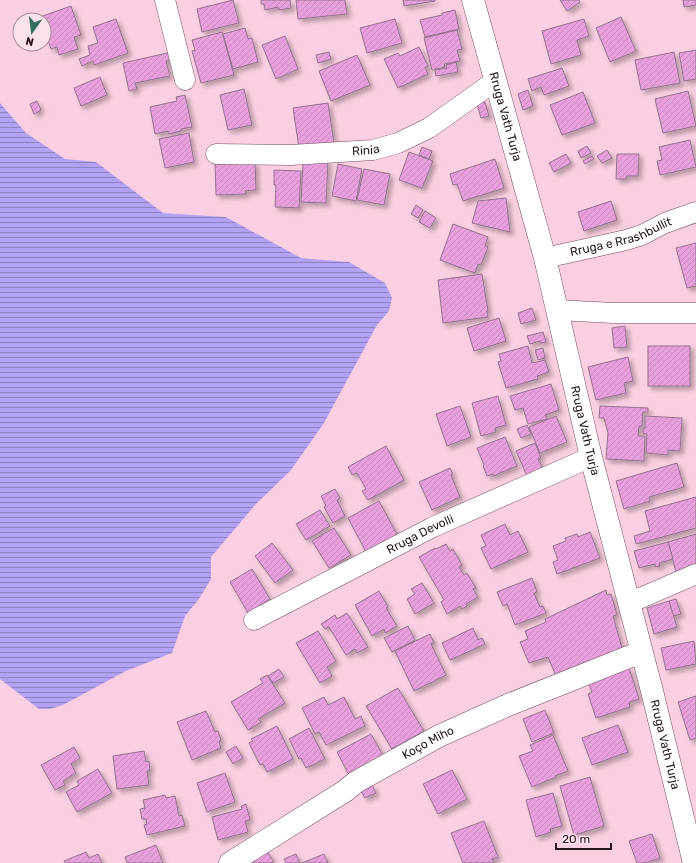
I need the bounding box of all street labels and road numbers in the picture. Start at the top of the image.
street label: Rruga Vath Turja [486,70,525,163]
street label: Rinia [352,141,381,158]
street label: Rruga e Rrashbullit [569,214,674,259]
street label: Rruga Vath Turja [568,384,603,477]
street label: Rruga Devolli [384,512,456,557]
street label: Rruga Vath Turja [647,698,683,791]
street label: Koço Miho [400,723,456,762]

